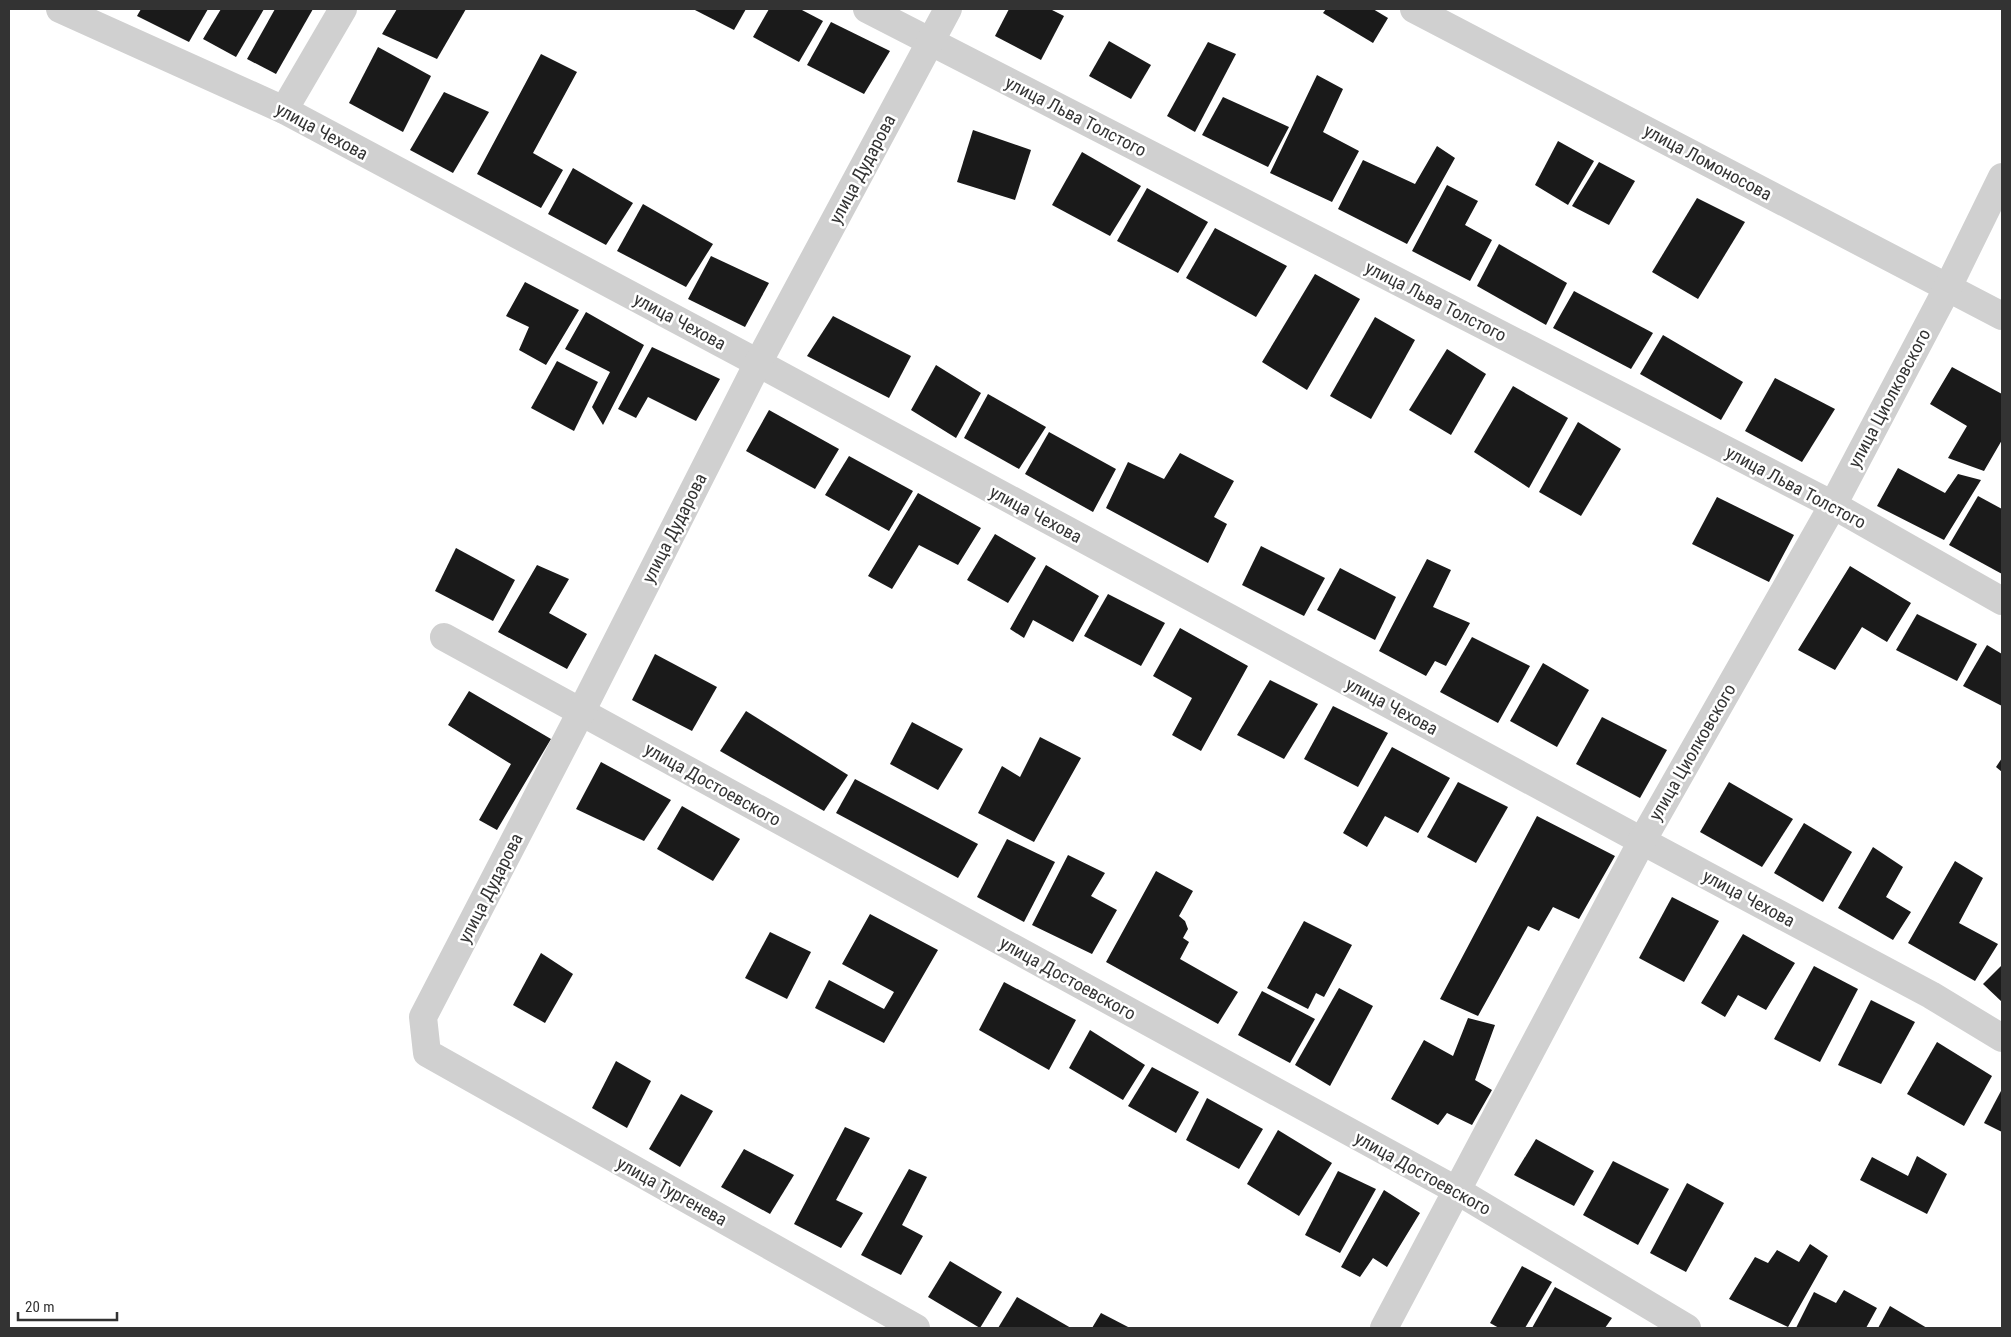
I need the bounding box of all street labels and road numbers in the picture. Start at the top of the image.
street label: улица Льва Толстого [1002,71,1150,161]
street label: улица Чехова [272,98,372,164]
street label: улица Дударова [824,111,900,227]
street label: улица Ломоносова [1641,119,1775,205]
street label: улица Льва Толстого [1362,256,1510,346]
street label: улица Чехова [630,288,730,354]
street label: улица Циолковского [1843,325,1935,471]
street label: улица Льва Толстого [1722,441,1870,533]
street label: улица Дударова [637,470,711,586]
street label: улица Чехова [986,481,1086,547]
street label: улица Чехова [1342,673,1442,739]
street label: улица Циолковского [1644,680,1740,824]
street label: улица Достоевского [641,738,785,830]
street label: улица Дударова [453,830,527,946]
street label: улица Чехова [1699,865,1799,931]
street label: улица Достоевского [996,932,1140,1024]
street label: улица Достоевского [1351,1127,1495,1219]
street label: улица Тургенева [613,1152,731,1230]

